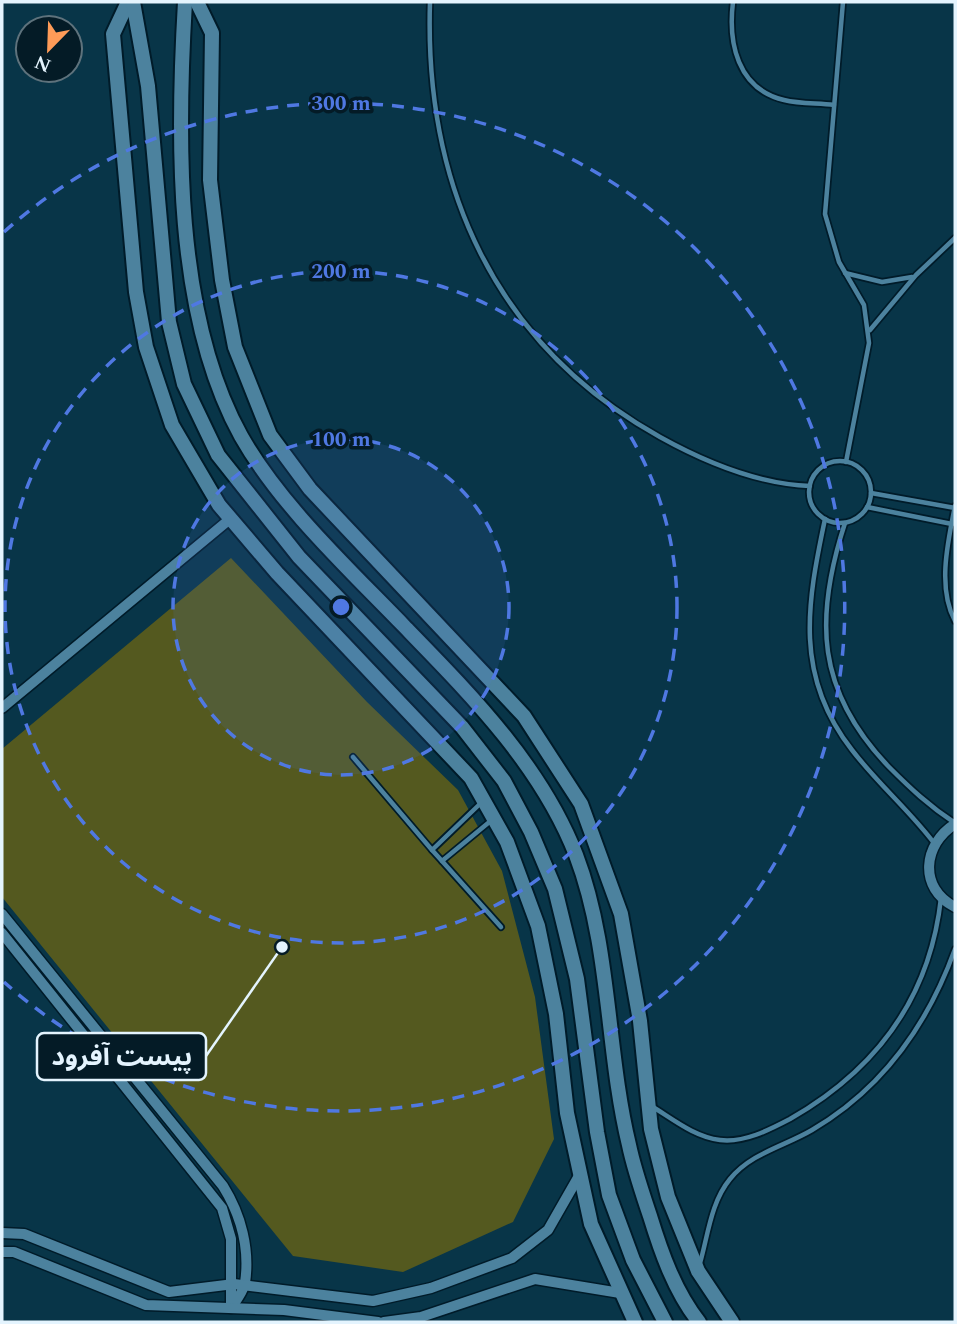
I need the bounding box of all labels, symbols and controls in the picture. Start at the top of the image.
north arrow [14,14,84,84]
text: N [30,47,56,80]
text: 300 m [311,88,371,120]
text: 200 m [311,256,371,288]
text: 100 m [311,424,371,456]
centre of rings [329,595,353,619]
callout: پیست آفرود [37,1033,206,1080]
text: پیست آفرود [52,1037,192,1077]

